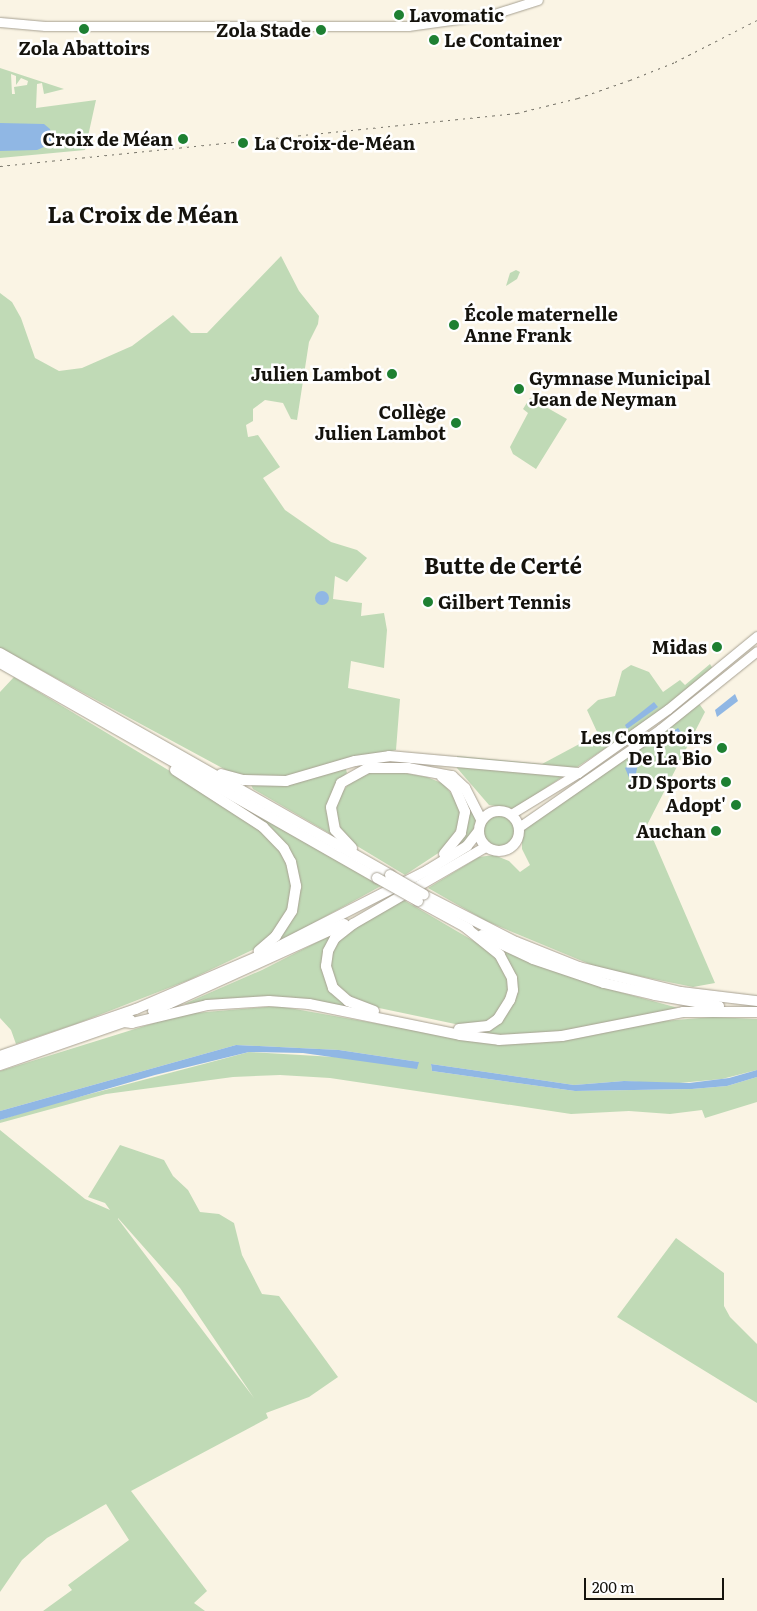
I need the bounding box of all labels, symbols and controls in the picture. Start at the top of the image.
place label: Lavomatic [409,4,504,26]
marker: Lavomatic [393,9,405,21]
place label: Zola Stade [216,19,311,41]
marker: Zola Abattoirs [78,23,90,35]
marker: Zola Stade [315,24,327,36]
place label: Le Container [444,29,562,51]
marker: Le Container [428,34,440,46]
place label: Zola Abattoirs [18,37,150,59]
place label: Croix de Méan [43,128,173,150]
place label: La Croix-de-Méan [254,132,415,154]
marker: Croix de Méan [177,133,189,145]
marker: La Croix-de-Méan [236,136,250,150]
district label: La Croix de Méan [48,201,238,227]
place label: École maternelle Anne Frank [464,304,618,346]
marker: École maternelle Anne Frank [448,319,460,331]
place label: Julien Lambot [251,363,382,385]
marker: Julien Lambot [386,368,398,380]
place label: Gymnase Municipal Jean de Neyman [529,368,710,410]
marker: Gymnase Municipal Jean de Neyman [513,383,525,395]
place label: Collège Julien Lambot [315,402,446,444]
marker: Collège Julien Lambot [450,417,462,429]
district label: Butte de Certé [424,552,582,578]
place label: Gilbert Tennis [438,591,571,613]
marker: Gilbert Tennis [422,596,434,608]
place label: Midas [652,636,707,658]
marker: Midas [711,641,723,653]
place label: Les Comptoirs De La Bio [580,727,712,770]
marker: Les Comptoirs De La Bio [716,742,728,754]
place label: JD Sports [628,771,716,793]
marker: JD Sports [720,776,732,788]
place label: Adopt' [666,794,726,816]
marker: Adopt' [730,799,742,811]
place label: Auchan [636,820,706,842]
marker: Auchan [710,825,722,837]
scale bar [587,1568,727,1600]
text: 200 m [592,1575,635,1598]

